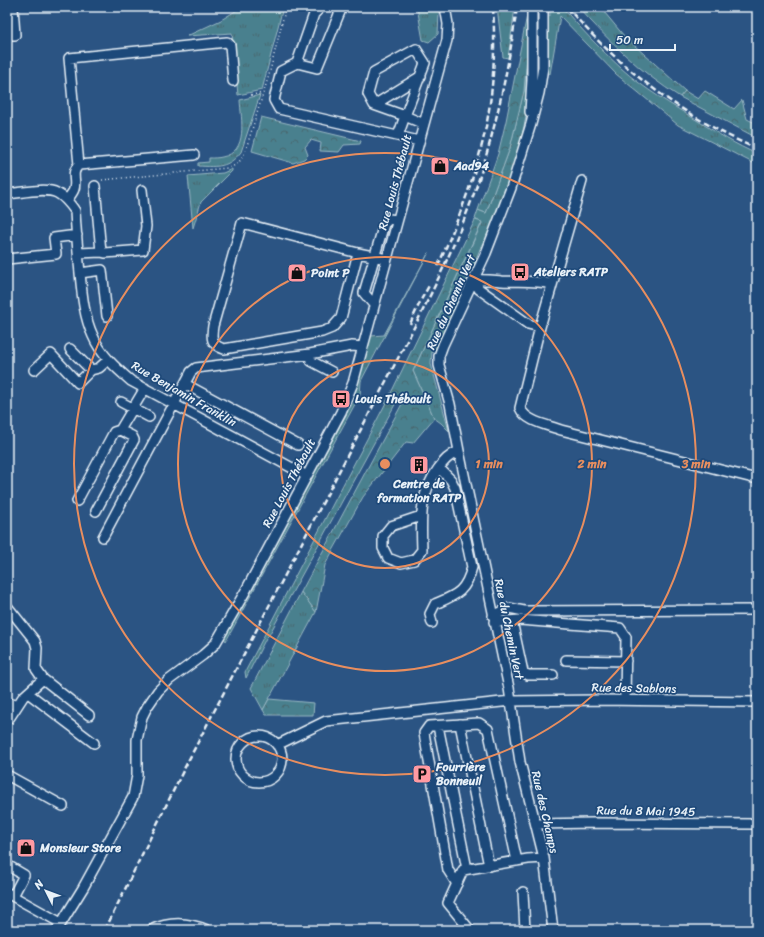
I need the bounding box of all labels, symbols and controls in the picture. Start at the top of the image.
scale bar [610,26,675,52]
text: 50 m [616,29,643,51]
street label: Rue Louis Thébault [372,131,418,233]
shop icon: Aad94 [429,155,451,177]
place label: Aad94 [453,155,490,177]
street label: Rue du Chemin Vert [420,250,482,353]
bus stop icon: Ateliers RATP [509,261,531,283]
place label: Ateliers RATP [533,261,609,283]
shop icon: Point P [286,262,308,284]
place label: Point P [311,262,351,284]
street label: Rue Benjamin Franklin [127,355,241,433]
bus stop icon: Louis Thébault [330,388,352,410]
place label: Louis Thébault [355,388,432,410]
street label: Rue Louis Thébault [256,434,322,532]
text: 1 min [475,453,503,475]
text: 2 min [576,453,607,475]
text: 3 min [681,453,711,475]
building icon: Centre de formation RATP [408,454,430,476]
centre of rings [378,457,392,471]
place label: Centre de formation RATP [377,473,462,509]
street label: Rue du Chemin Vert [488,577,531,683]
street label: Rue des Sablons [592,676,677,700]
place label: Fourrière Bonneuil [435,756,486,792]
parking icon: Fourrière Bonneuil [411,763,433,785]
street label: Rue des Champs [525,769,565,855]
street label: Rue du 8 Mai 1945 [596,799,696,823]
shop icon: Monsieur Store [15,837,37,859]
place label: Monsieur Store [39,837,121,859]
north arrow [26,871,66,911]
text: N [29,875,49,895]

